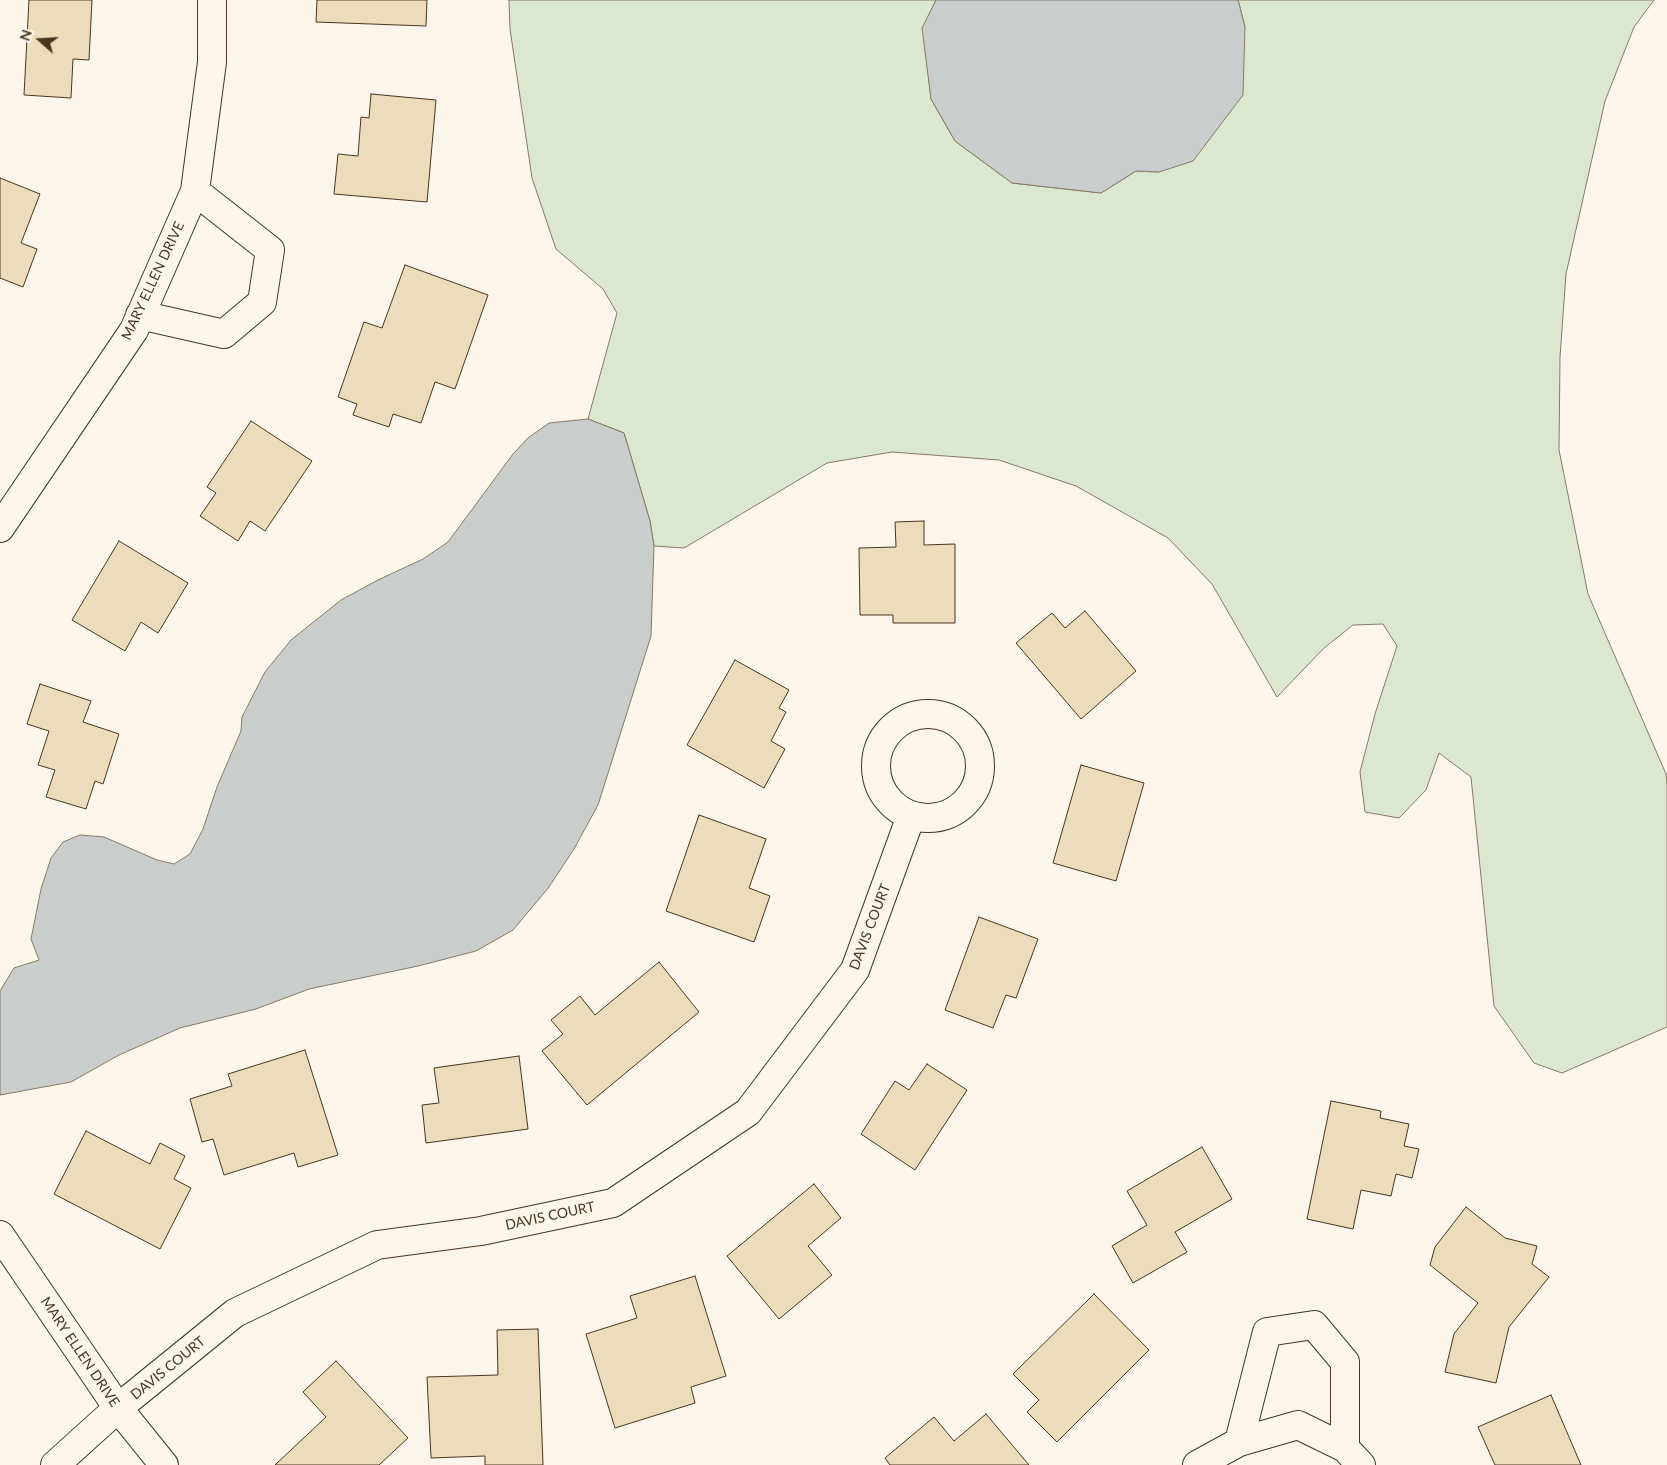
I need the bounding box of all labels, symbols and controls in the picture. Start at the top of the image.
north arrow [15,15,65,65]
text: N [16,27,35,43]
street label: MARY ELLEN DRIVE [118,219,188,343]
street label: DAVIS COURT [846,881,894,973]
street label: DAVIS COURT [504,1198,596,1234]
street label: MARY ELLEN DRIVE [37,1294,123,1410]
street label: DAVIS COURT [127,1333,209,1403]

